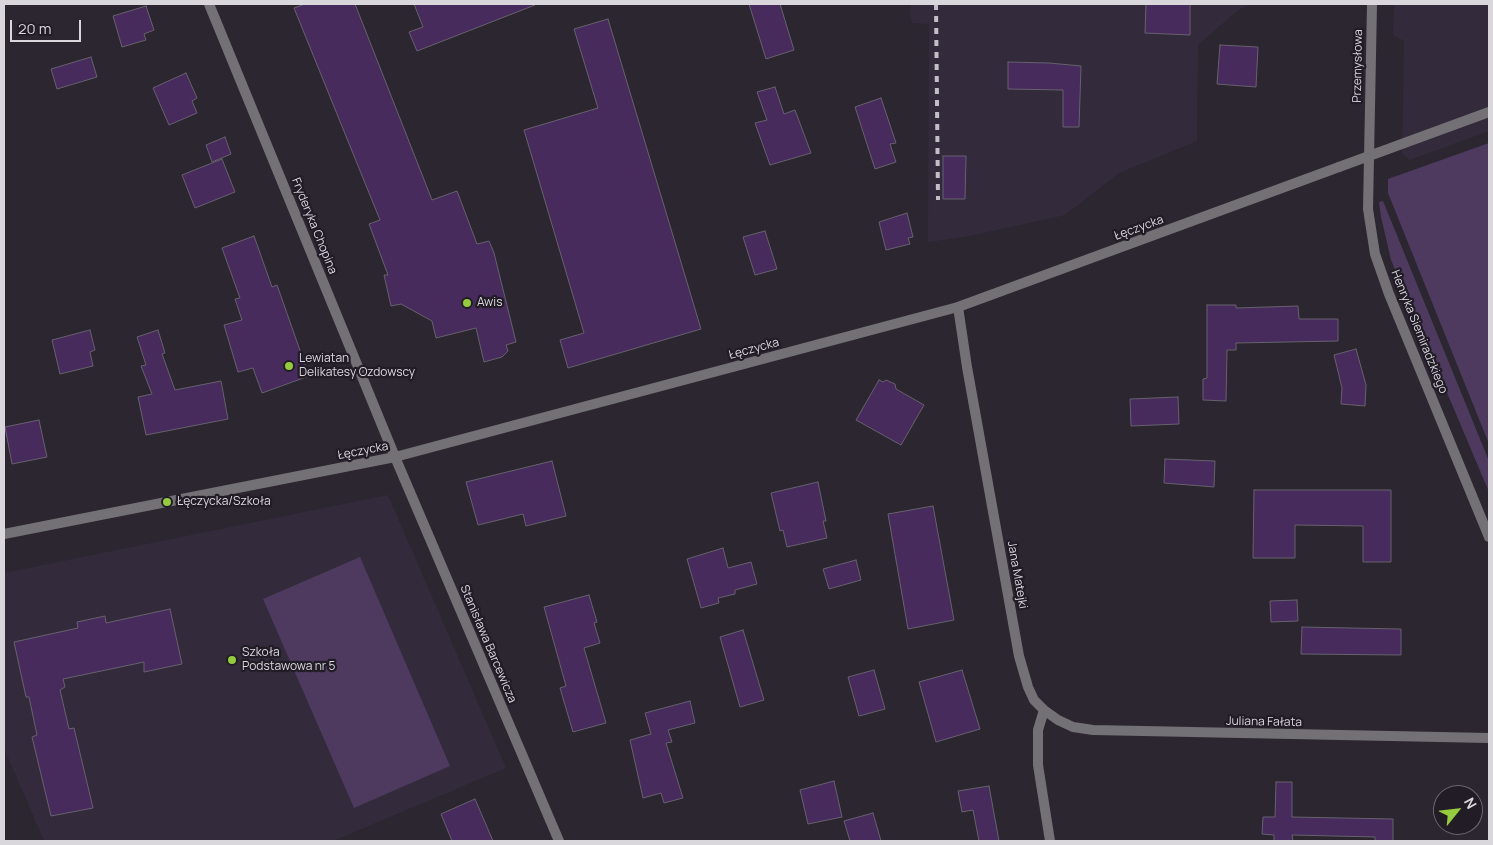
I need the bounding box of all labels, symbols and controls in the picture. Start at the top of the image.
scale bar [12,10,84,42]
text: 20 m [18,18,51,39]
street label: Przemysłowa [1350,29,1366,103]
street label: Fryderyka Chopina [288,176,340,276]
street label: Łęczycka [1112,212,1166,244]
street label: Henryka Siemiradzkiego [1388,268,1450,396]
place label: Awis [477,296,502,310]
marker: Awis [461,297,473,309]
street label: Łęczycka [727,335,781,363]
place label: Lewiatan Delikatesy Ozdowscy [299,352,415,380]
marker: Lewiatan Delikatesy Ozdowscy [283,360,295,372]
street label: Łęczycka [336,439,390,463]
place label: Łęczycka/Szkoła [177,495,271,509]
marker: Łęczycka/Szkoła [161,496,173,508]
street label: Jana Matejki [1004,540,1030,610]
street label: Stanisława Barcewicza [457,583,519,705]
place label: Szkoła Podstawowa nr 5 [242,646,335,674]
marker: Szkoła Podstawowa nr 5 [226,654,238,666]
street label: Juliana Fałata [1226,714,1302,730]
north arrow [1433,785,1483,835]
text: N [1460,794,1481,812]

